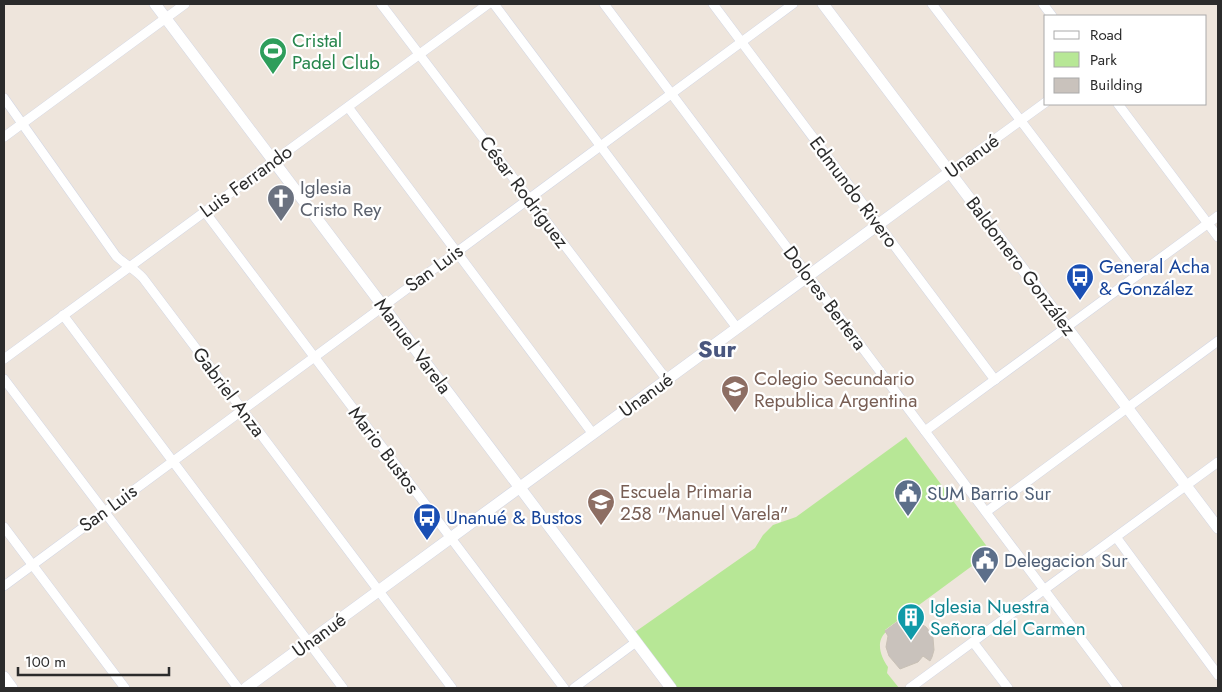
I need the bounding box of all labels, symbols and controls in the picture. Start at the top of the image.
legend [1044,15,1207,105]
text: Road [1090,24,1122,46]
place label: Cristal Padel Club [292,27,380,76]
sports icon: Cristal Padel Club [258,36,288,75]
text: Park [1090,49,1117,71]
text: Building [1090,74,1142,96]
street label: Unanué [939,127,1005,185]
street label: César Rodríguez [473,130,575,254]
street label: Edmundo Rivero [803,131,905,253]
street label: Luis Ferrando [194,138,298,224]
place label: Iglesia Cristo Rey [300,174,382,223]
church icon: Iglesia Cristo Rey [266,183,296,222]
street label: Baldomero González [960,191,1082,341]
street label: San Luis [399,237,469,298]
street label: Dolores Bertera [777,240,873,356]
place label: General Acha & González [1099,253,1210,302]
bus stop icon: General Acha & González [1065,262,1095,301]
street label: Manuel Varela [368,292,458,400]
district label: Sur [698,331,736,366]
street label: Gabriel Anza [186,341,272,443]
place label: Colegio Secundario Republica Argentina [754,365,917,414]
street label: Unanué [613,366,679,424]
school or university icon: Colegio Secundario Republica Argentina [720,374,750,413]
street label: Mario Bustos [342,401,426,499]
street label: San Luis [73,477,143,538]
place label: Escuela Primaria 258 "Manuel Varela" [620,478,788,527]
public building icon: SUM Barrio Sur [893,478,923,517]
place label: SUM Barrio Sur [927,480,1052,507]
school or university icon: Escuela Primaria 258 "Manuel Varela" [586,487,616,526]
bus stop icon: Unanué & Bustos [412,502,442,541]
place label: Unanué & Bustos [446,504,582,531]
public building icon: Delegacion Sur [970,545,1000,584]
place label: Delegacion Sur [1004,547,1128,574]
place label: Iglesia Nuestra Señora del Carmen [930,593,1086,642]
building icon: Iglesia Nuestra Señora del Carmen [896,602,926,641]
street label: Unanué [286,606,352,664]
scale bar [18,644,169,676]
text: 100 m [25,651,66,673]

